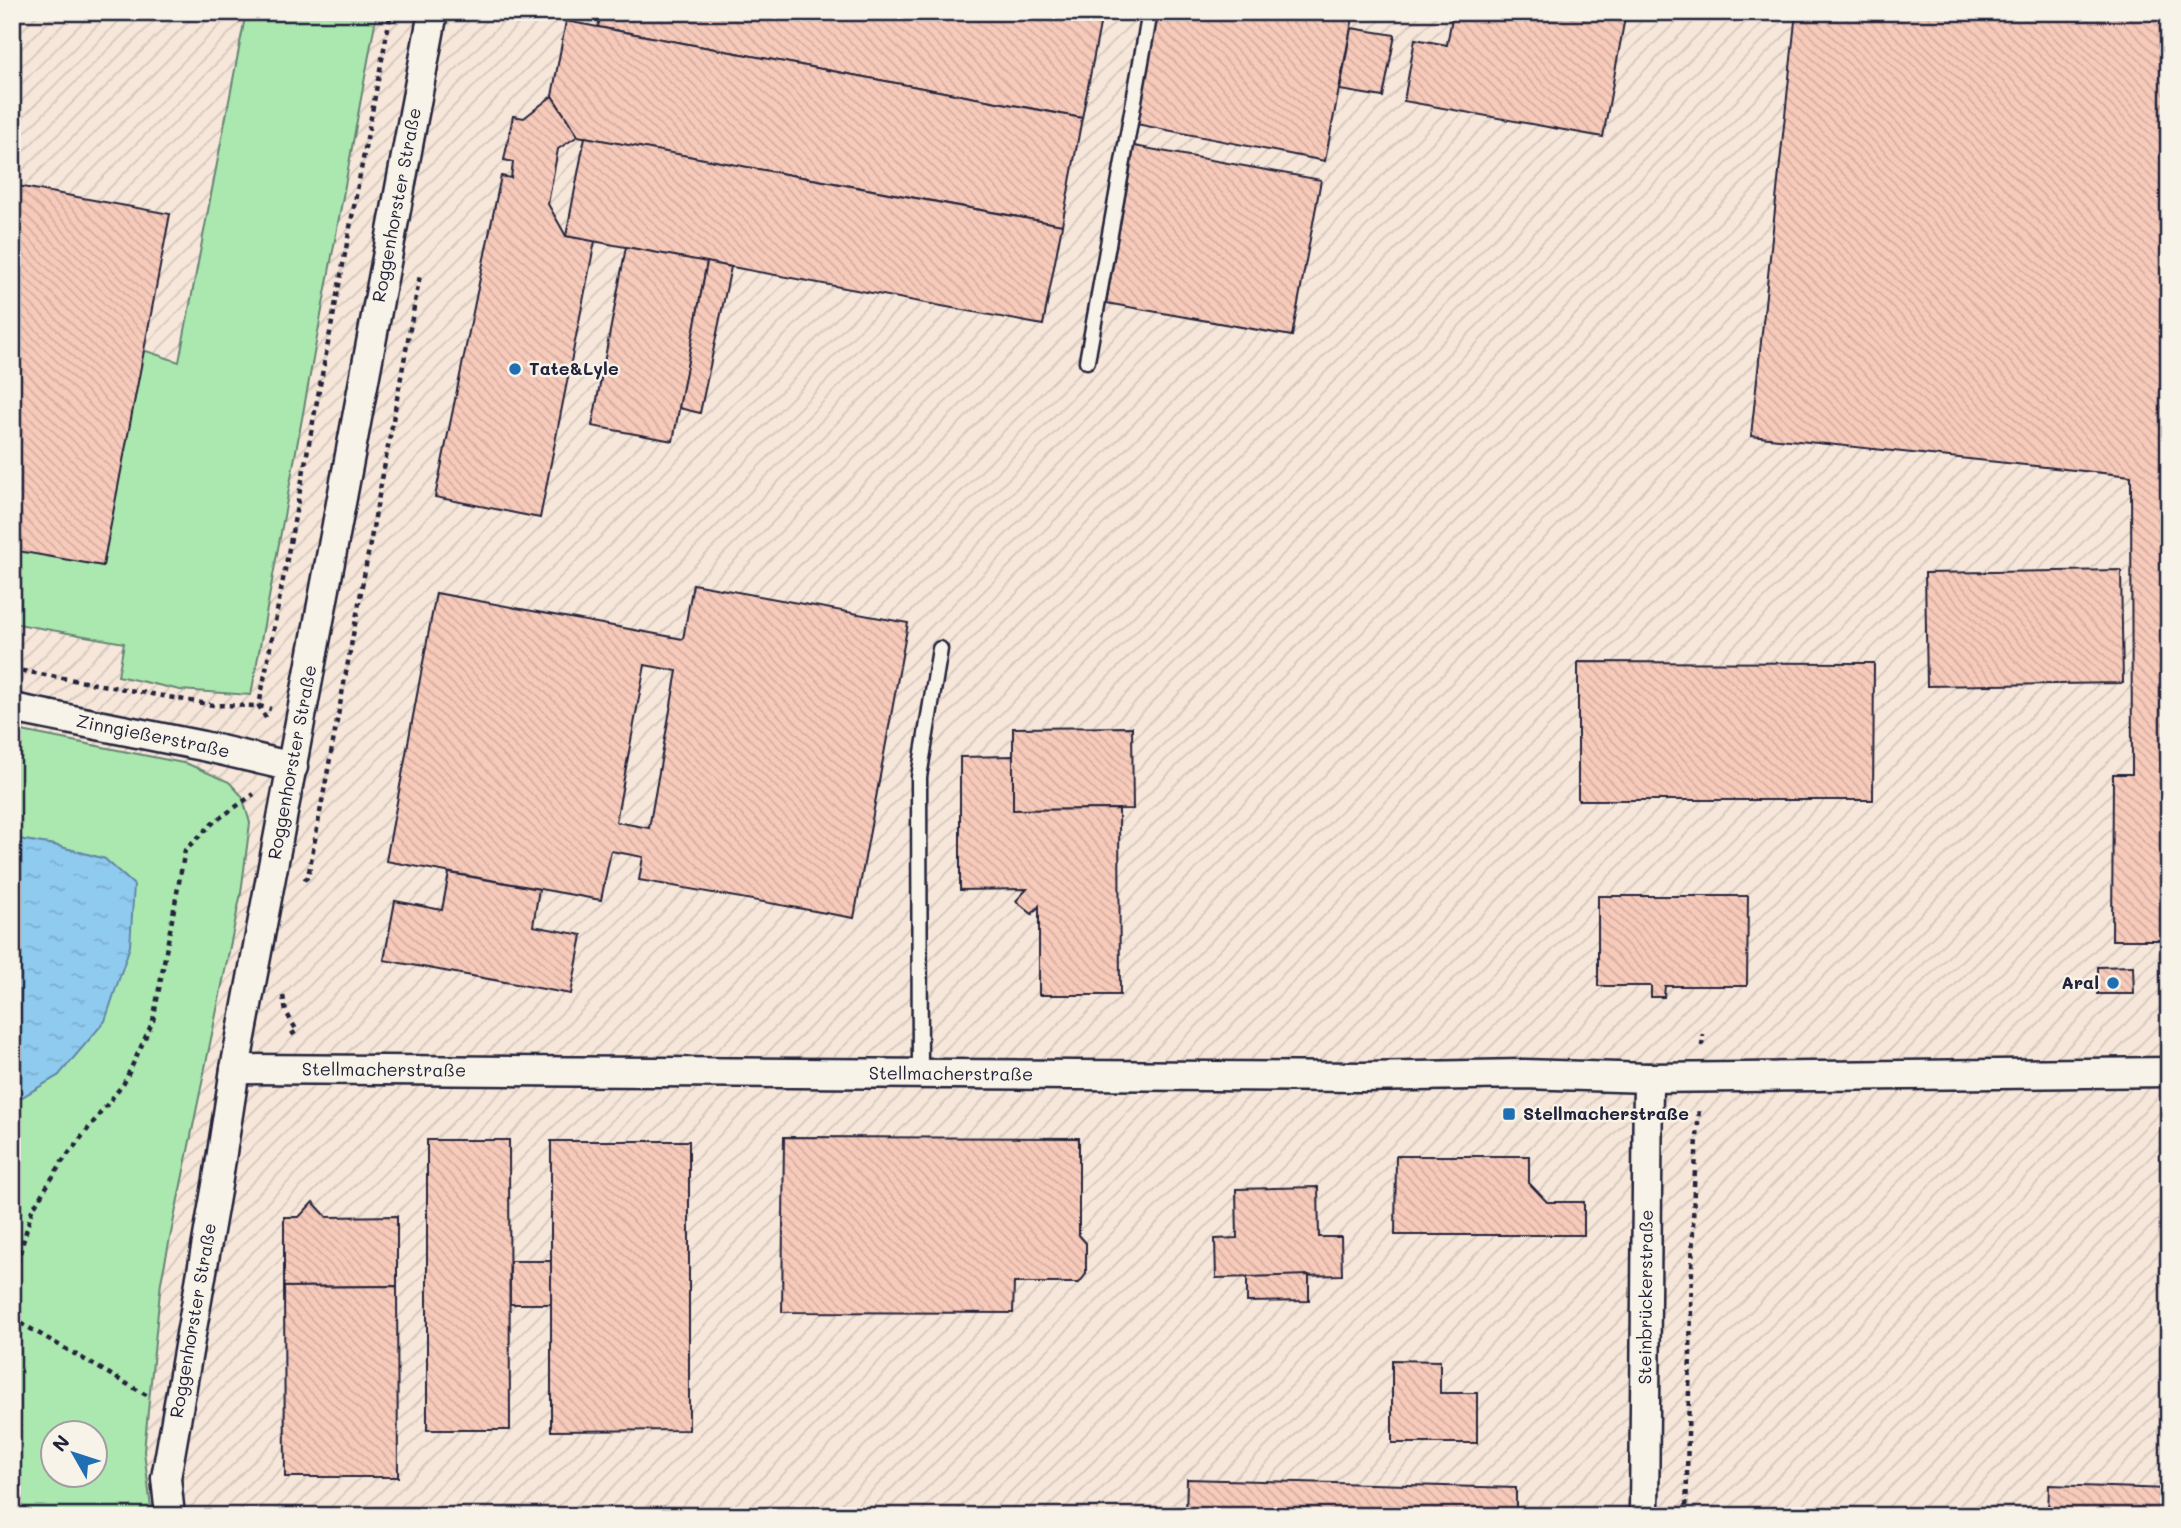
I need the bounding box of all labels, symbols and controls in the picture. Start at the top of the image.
street label: Roggenhorster Straße [366,105,426,304]
place label: Tate&Lyle [529,356,619,380]
marker: Tate&Lyle [507,361,523,377]
street label: Roggenhorster Straße [261,663,321,862]
street label: Zinngießerstraße [75,708,232,763]
place label: Aral [2061,970,2099,994]
marker: Aral [2105,975,2121,991]
street label: Stellmacherstraße [302,1056,466,1082]
street label: Stellmacherstraße [869,1060,1033,1086]
place label: Stellmacherstraße [1523,1101,1689,1125]
marker: Stellmacherstraße [1501,1106,1517,1122]
street label: Steinbrückerstraße [1632,1209,1658,1385]
street label: Roggenhorster Straße [164,1221,221,1420]
north arrow [38,1420,108,1490]
text: N [46,1430,75,1456]

